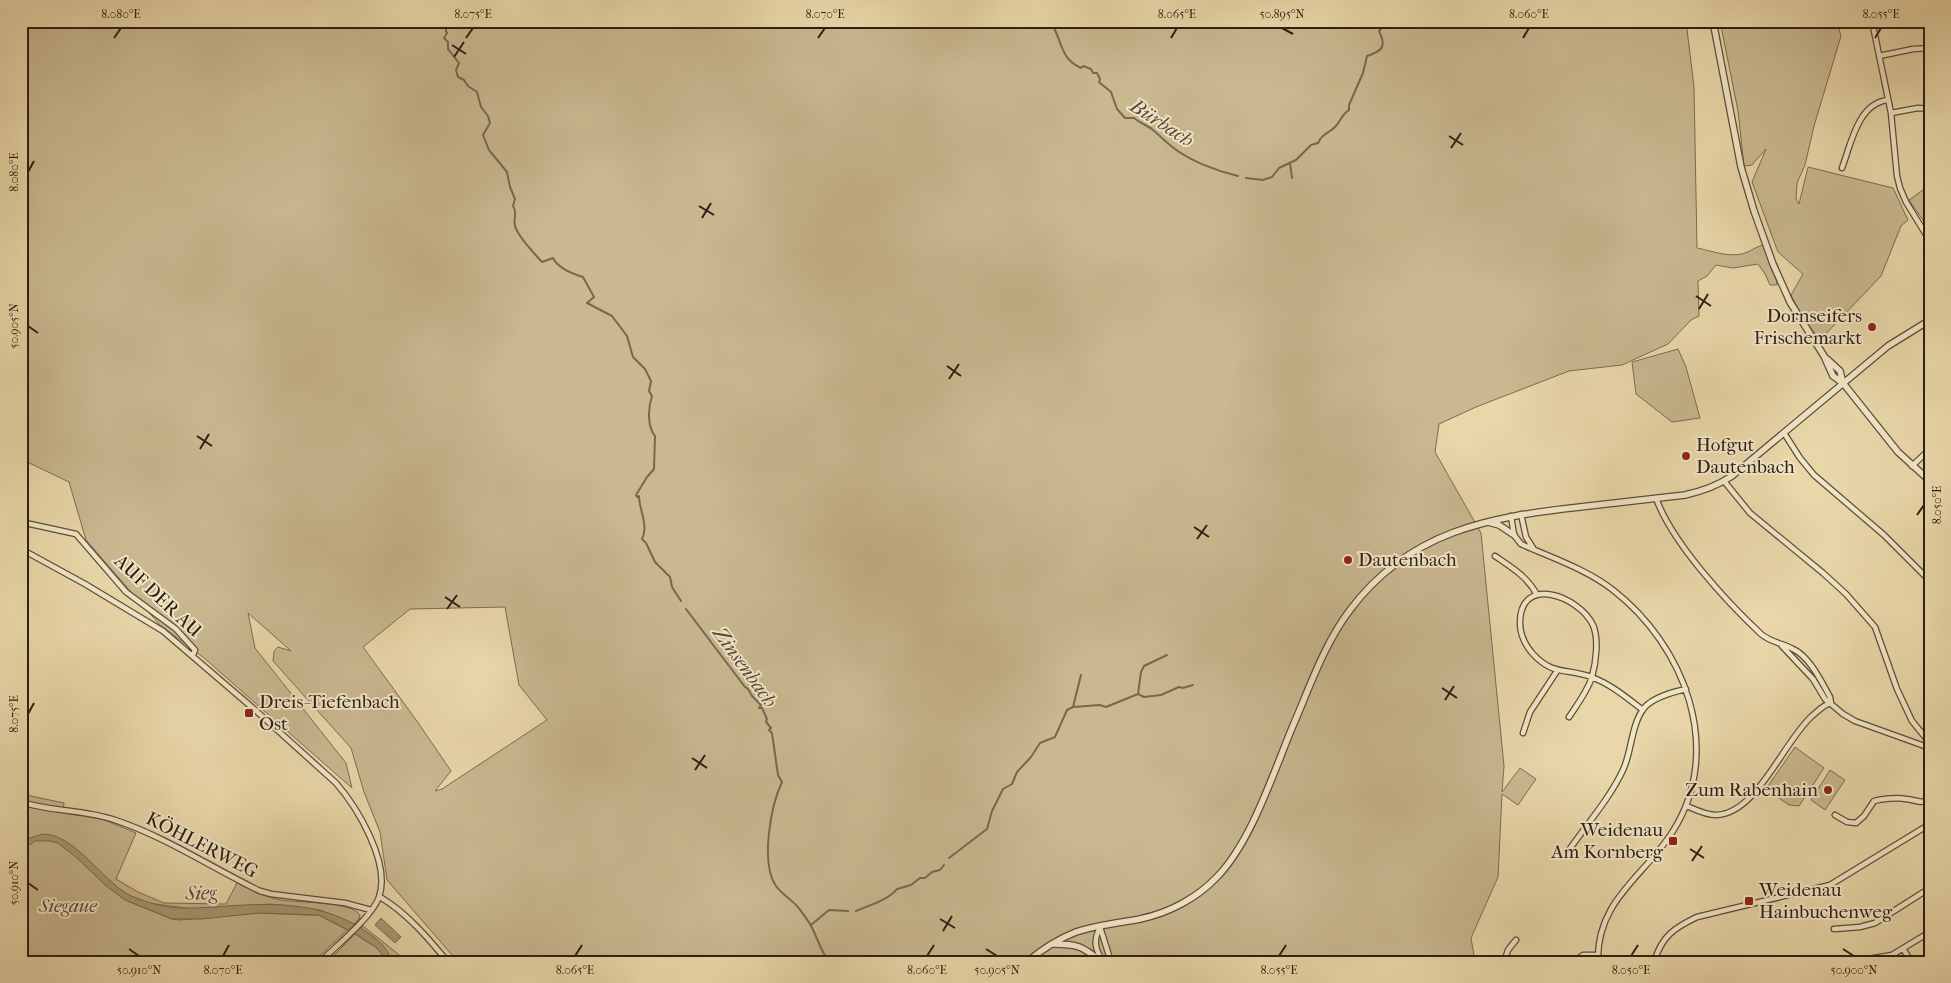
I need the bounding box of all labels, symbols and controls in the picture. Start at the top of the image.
text: 8.080°E [101,7,141,21]
text: 8.075°E [454,7,492,21]
text: 8.070°E [805,7,845,21]
text: 8.065°E [1158,7,1196,21]
text: 50.895°N [1259,7,1305,21]
text: 8.060°E [1509,7,1549,21]
text: 8.055°E [1863,7,1899,21]
water label: Bürbach [1125,94,1198,152]
text: 8.080°E [7,152,21,192]
text: 50.905°N [7,303,21,349]
place label: Dornseifers Frischemarkt [1754,305,1862,349]
marker: Dornseifers Frischemarkt [1866,321,1878,333]
place label: Hofgut Dautenbach [1696,434,1795,478]
marker: Hofgut Dautenbach [1680,450,1692,462]
text: 8.050°E [1930,486,1944,524]
street label: AUF DER AU [109,549,206,642]
place label: Dautenbach [1358,549,1457,571]
marker: Dautenbach [1342,554,1354,566]
water label: Zinsenbach [707,621,782,712]
place label: Dreis-Tiefenbach Ost [259,691,400,735]
text: 8.075°E [7,695,21,733]
marker: Dreis-Tiefenbach Ost [243,707,255,719]
place label: Zum Rabenhain [1685,779,1818,801]
marker: Zum Rabenhain [1822,784,1834,796]
street label: KÖHLERWEG [143,807,261,883]
place label: Weidenau Am Kornberg [1550,819,1664,863]
marker: Weidenau Am Kornberg [1667,835,1679,847]
text: 50.910°N [7,861,21,905]
place label: Weidenau Hainbuchenweg [1758,879,1893,923]
water label: Sieg [184,881,218,905]
park label: Siegaue [38,895,98,917]
marker: Weidenau Hainbuchenweg [1743,895,1755,907]
text: 50.910°N [117,963,161,977]
text: 8.070°E [203,963,243,977]
text: 8.065°E [556,963,594,977]
text: 8.060°E [907,963,947,977]
text: 50.905°N [974,963,1020,977]
text: 8.055°E [1261,963,1297,977]
text: 8.050°E [1612,963,1650,977]
text: 50.900°N [1831,963,1877,977]

